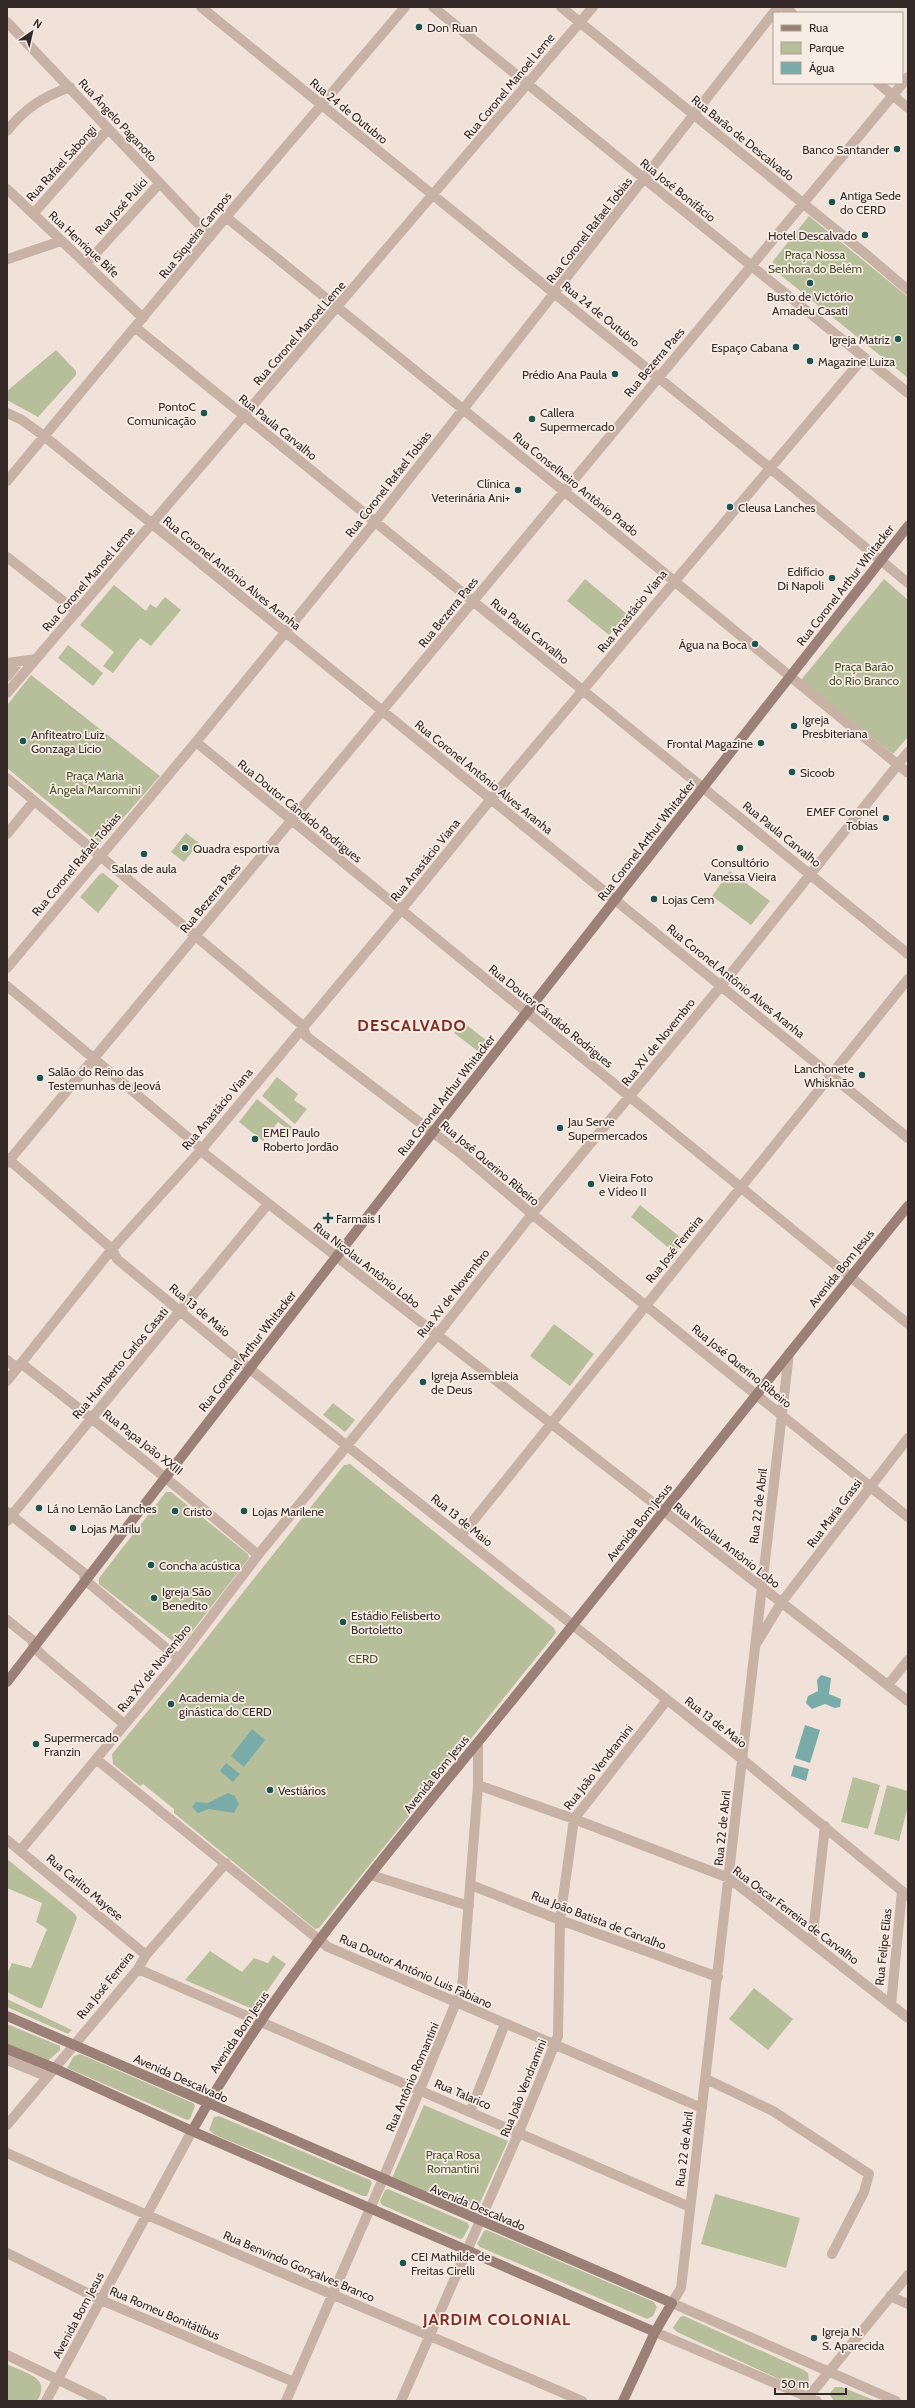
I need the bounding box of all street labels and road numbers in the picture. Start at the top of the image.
street label: Rua Coronel Manoel Leme [460,30,558,142]
street label: Rua Ângelo Paganoto [76,75,161,165]
street label: Rua 24 de Outubro [307,75,391,147]
street label: Rua Barão de Descalvado [689,92,798,184]
street label: Rua Rafael Sabongi [23,122,99,204]
street label: Rua José Bonifácio [637,155,719,225]
street label: Rua José Pulici [91,174,151,238]
street label: Rua Coronel Rafael Tobias [543,174,635,286]
street label: Rua Siqueira Campos [155,189,235,281]
street label: Rua Henrique Bife [46,208,122,280]
street label: Rua Coronel Manoel Leme [250,278,348,388]
street label: Rua 24 de Outubro [559,278,643,350]
street label: Rua Bezerra Paes [621,324,688,400]
street label: Rua Paula Carvalho [236,391,320,463]
street label: Rua Coronel Rafael Tobias [342,428,434,540]
street label: Rua Conselheiro Antônio Prado [510,429,642,540]
street label: Rua Coronel Antônio Alves Aranha [160,513,304,633]
street label: Rua Coronel Arthur Whitacker [793,521,897,649]
street label: Rua Coronel Manoel Leme [39,524,137,634]
street label: Rua Anastácio Viana [594,566,670,656]
street label: Rua Bezerra Paes [415,574,481,650]
street label: Rua Paula Carvalho [488,595,572,667]
street label: Rua Coronel Antônio Alves Aranha [412,717,556,837]
street label: Rua Doutor Cândido Rodrigues [235,756,365,866]
street label: Rua Coronel Arthur Whitacker [594,776,698,904]
street label: Rua Paula Carvalho [740,798,824,870]
street label: Rua Coronel Rafael Tobias [28,809,124,919]
street label: Rua Anastácio Viana [387,815,463,905]
street label: Rua Bezerra Paes [177,860,244,936]
street label: Rua Coronel Antônio Alves Aranha [664,921,808,1041]
street label: Rua Doutor Cândido Rodrigues [486,961,616,1071]
street label: Rua XV de Novembro [618,995,698,1089]
street label: Rua Coronel Arthur Whitacker [394,1031,498,1159]
street label: Rua Anastácio Viana [178,1065,256,1153]
street label: Rua José Querino Ribeiro [438,1117,543,1209]
street label: Rua José Ferreira [642,1212,706,1286]
street label: Rua Nicolau Antônio Lobo [311,1219,424,1312]
street label: Avenida Bom Jesus [805,1226,877,1310]
street label: Rua XV de Novembro [414,1245,493,1340]
street label: Rua 13 de Maio [166,1280,234,1340]
street label: Rua Coronel Arthur Whitacker [195,1287,299,1415]
street label: Rua Humberto Carlos Casati [69,1304,171,1422]
street label: Rua José Querino Ribeiro [689,1321,795,1411]
street label: Rua Papa João XXIII [100,1406,186,1478]
street label: Rua 22 de Abril [746,1467,770,1545]
street label: Rua Maria Grassi [803,1476,865,1550]
street label: Avenida Bom Jesus [603,1480,675,1564]
street label: Rua 13 de Maio [428,1491,496,1550]
street label: Rua Nicolau Antônio Lobo [671,1499,784,1592]
street label: Rua XV de Novembro [114,1621,194,1715]
street label: Rua 13 de Maio [682,1693,750,1751]
street label: Rua João Vendramini [560,1721,636,1813]
street label: Avenida Bom Jesus [400,1732,472,1816]
street label: Rua 22 de Abril [711,1789,733,1866]
street label: Rua Carlito Mayese [43,1850,127,1924]
street label: Rua Oscar Ferreira de Carvalho [730,1863,862,1968]
street label: Rua João Batista de Carvalho [529,1887,669,1953]
street label: Rua Felipe Elias [871,1908,895,1986]
street label: Rua Doutor Antônio Luis Fabiano [337,1930,495,2012]
street label: Rua José Ferreira [73,1948,137,2022]
street label: Avenida Bom Jesus [206,1988,272,2076]
street label: Rua Antônio Romantini [382,2020,442,2134]
street label: Rua João Vendramini [497,2037,549,2139]
street label: Avenida Descalvado [131,2050,231,2106]
street label: Rua Talarico [432,2075,494,2113]
street label: Rua 22 de Abril [672,2110,696,2188]
street label: Avenida Descalvado [428,2180,528,2234]
street label: Rua Benvindo Gonçalves Branco [221,2227,377,2305]
street label: Avenida Bom Jesus [49,2269,107,2361]
street label: Rua Romeu Bonitátibus [108,2283,222,2343]

